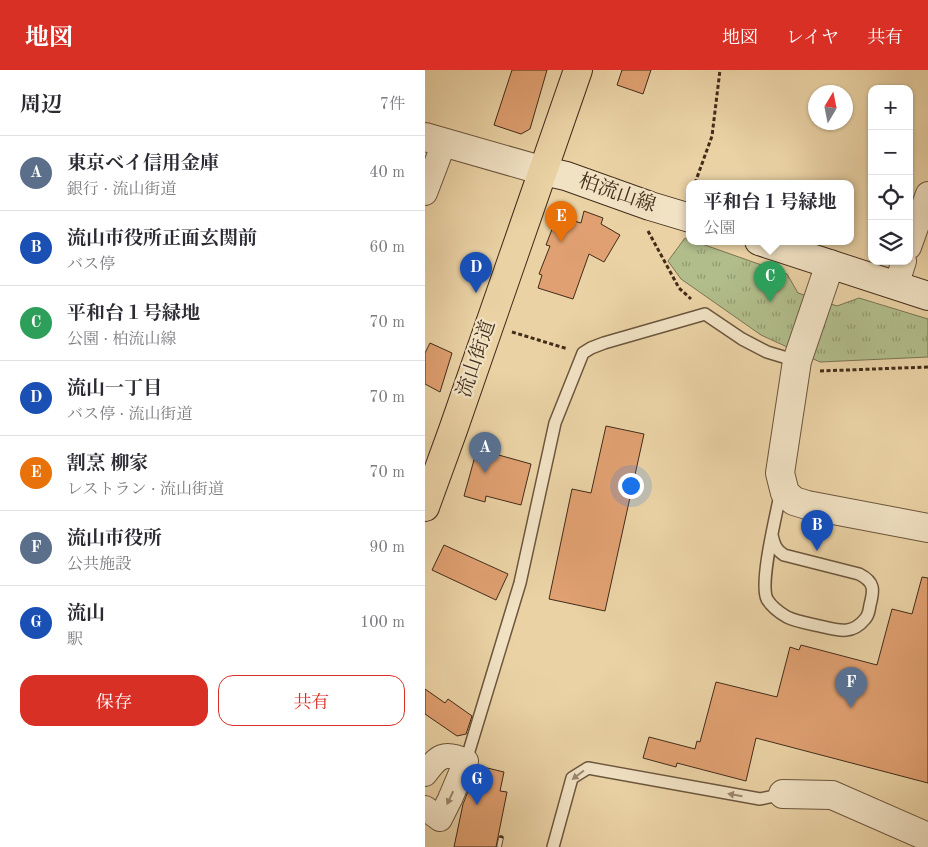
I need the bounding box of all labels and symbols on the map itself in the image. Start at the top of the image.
north arrow [808,85,853,130]
street label: 柏流山線 [576,170,659,216]
pin: E [545,201,577,242]
pin: D [460,252,492,293]
pin: C [754,261,786,302]
street label: 流山街道 [453,317,499,400]
pin: A [469,432,501,473]
your location [618,473,644,499]
pin: B [801,510,833,551]
pin: F [835,667,867,708]
pin: G [461,764,493,805]
one-way arrow [572,770,585,781]
one-way arrow [727,790,743,798]
one-way arrow [446,791,454,805]

